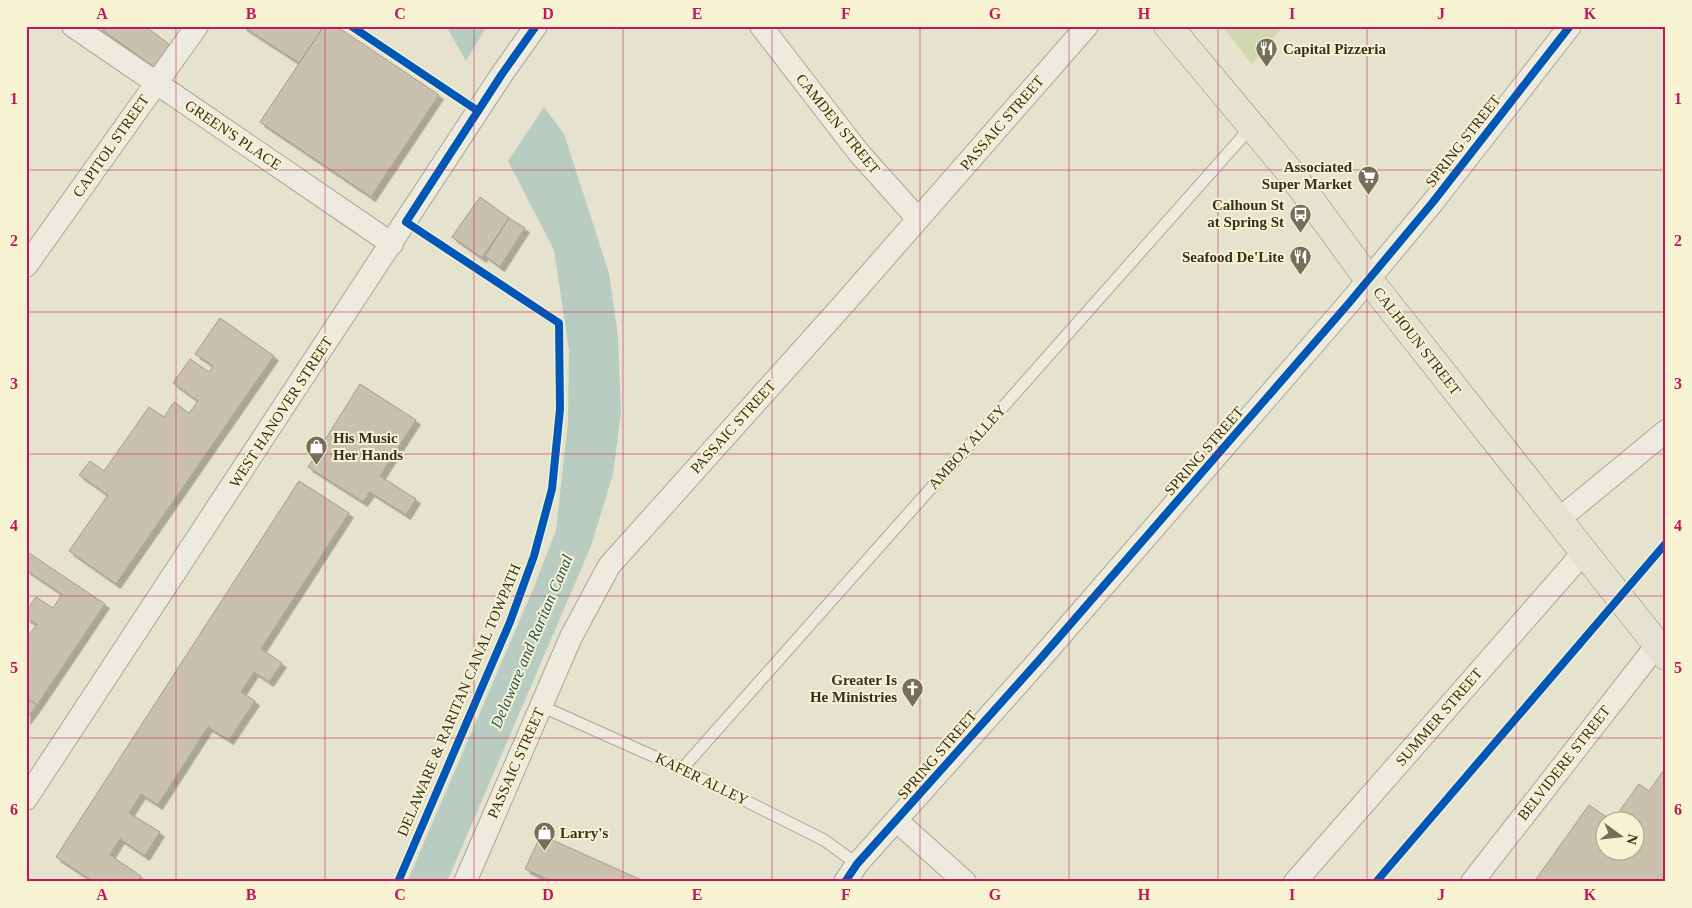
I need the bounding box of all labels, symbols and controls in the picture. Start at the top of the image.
text: A [96,5,108,22]
text: B [246,5,257,22]
text: C [394,5,406,22]
text: D [542,5,554,22]
text: E [692,5,702,22]
text: F [841,5,851,22]
text: G [989,5,1002,22]
text: H [1138,5,1151,22]
text: I [1289,5,1295,22]
text: J [1437,5,1445,22]
text: K [1584,5,1597,22]
restaurant icon: Capital Pizzeria [1255,37,1279,68]
place label: Capital Pizzeria [1283,41,1386,57]
street label: CAMDEN STREET [793,71,883,177]
street label: PASSAIC STREET [957,73,1047,173]
text: 1 [10,90,18,107]
text: 1 [1674,90,1682,107]
street label: CAPITOL STREET [70,92,152,200]
street label: SPRING STREET [1422,92,1504,190]
street label: GREEN'S PLACE [182,97,284,173]
place label: Associated Super Market [1262,159,1353,192]
supermarket icon: Associated Super Market [1356,164,1380,195]
place label: Calhoun St at Spring St [1207,197,1284,230]
bus stop icon: Calhoun St at Spring St [1288,202,1312,233]
text: 2 [10,232,18,249]
text: 2 [1674,232,1682,249]
restaurant icon: Seafood De'Lite [1288,245,1312,276]
place label: Seafood De'Lite [1182,249,1284,265]
street label: CALHOUN STREET [1370,284,1464,398]
street label: WEST HANOVER STREET [226,334,336,490]
text: 3 [10,375,18,392]
text: 3 [1674,375,1682,392]
street label: PASSAIC STREET [687,377,779,477]
street label: AMBOY ALLEY [925,402,1009,492]
street label: SPRING STREET [1161,403,1247,499]
place label: His Music Her Hands [333,430,403,463]
shop icon: His Music Her Hands [305,435,329,466]
text: 4 [10,517,18,534]
text: 4 [1674,517,1682,534]
water label: Delaware and Raritan Canal [487,552,576,731]
street label: DELAWARE & RARITAN CANAL TOWPATH [394,561,524,839]
text: 5 [10,659,18,676]
text: 5 [1674,659,1682,676]
street label: SUMMER STREET [1392,665,1486,769]
place label: Greater Is He Ministries [810,672,897,705]
church icon: Greater Is He Ministries [901,677,925,708]
street label: BELVIDERE STREET [1514,703,1614,823]
street label: PASSAIC STREET [484,705,548,821]
street label: SPRING STREET [894,707,980,803]
street label: KAFER ALLEY [653,750,751,808]
text: 6 [10,801,18,818]
text: 6 [1674,801,1682,818]
north arrow [1594,810,1644,860]
shop icon: Larry's [532,821,556,852]
place label: Larry's [560,825,608,841]
text: N [1624,832,1641,846]
text: A [96,886,108,903]
text: B [246,886,257,903]
text: C [394,886,406,903]
text: D [542,886,554,903]
text: E [692,886,702,903]
text: F [841,886,851,903]
text: G [989,886,1002,903]
text: H [1138,886,1151,903]
text: I [1289,886,1295,903]
text: J [1437,886,1445,903]
text: K [1584,886,1597,903]

